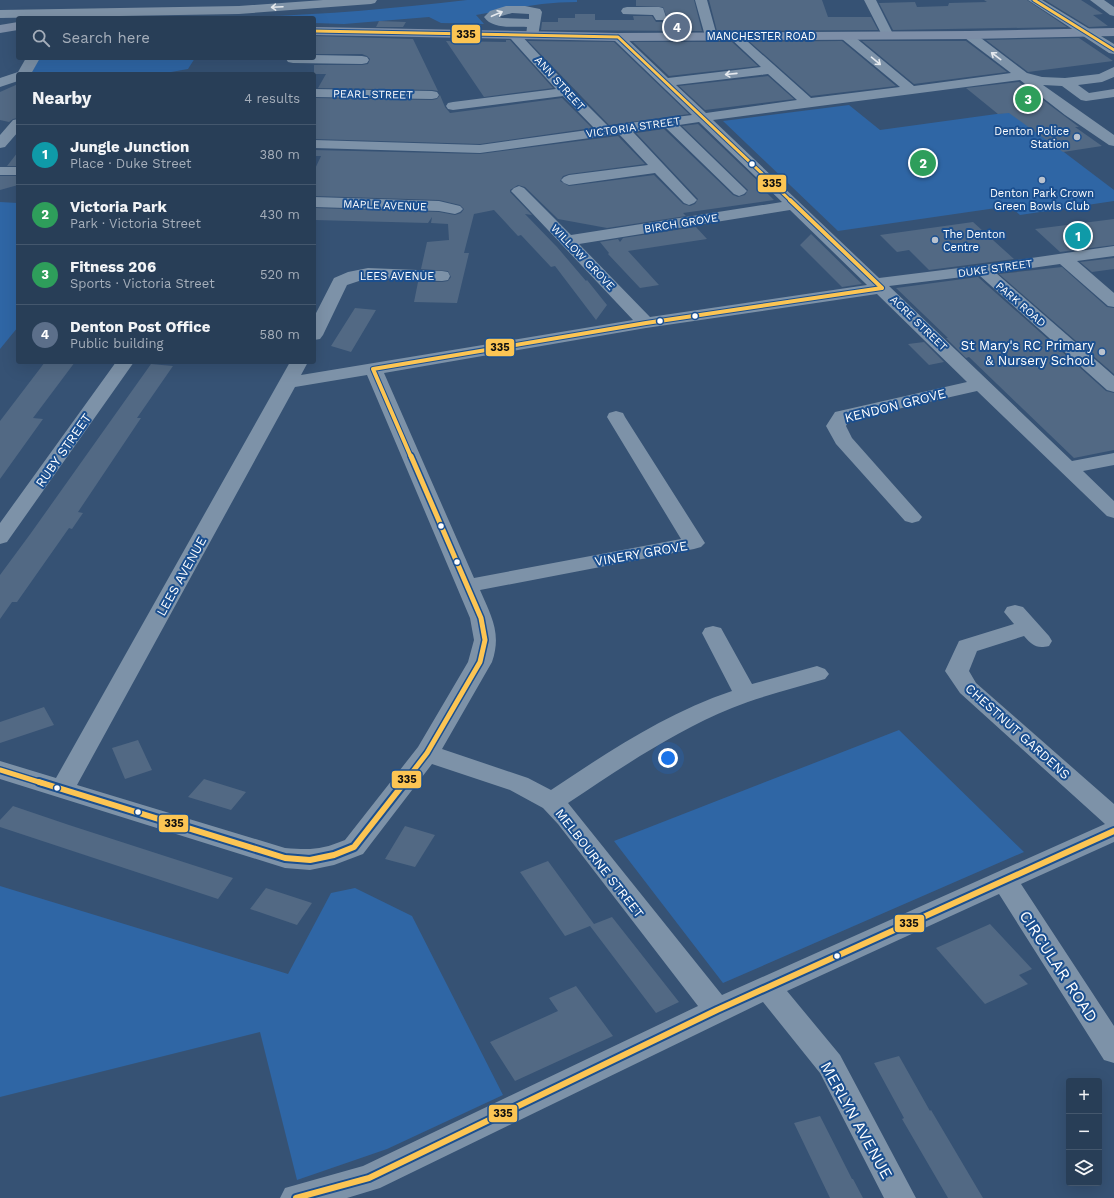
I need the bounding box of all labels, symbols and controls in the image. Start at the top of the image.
one-way arrow [271,4,284,11]
one-way arrow [490,9,502,17]
pin: 4 [664,12,690,42]
search box [16,16,316,60]
line badge: 335 [451,24,481,44]
icon: search [30,27,52,49]
text: 335 [456,28,476,41]
text: Search here [62,29,150,47]
street label: MANCHESTER ROAD [706,30,816,43]
one-way arrow [991,52,1002,60]
street label: ANN STREET [532,54,588,113]
one-way arrow [871,57,882,66]
one-way arrow [725,70,738,78]
pin: 3 [1015,84,1041,114]
street label: PEARL STREET [333,87,413,102]
text: Nearby [32,88,91,108]
text: 4 results [244,91,300,106]
street label: VICTORIA STREET [585,114,681,141]
place label: Denton Police Station [994,125,1069,151]
marker: Denton Police Station [1072,132,1082,142]
text: Jungle Junction [70,138,189,156]
text: 1 [42,147,48,162]
text: 380 m [260,147,300,162]
pin: 2 [910,148,936,178]
text: Place · Duke Street [70,156,191,171]
unlabelled marker [747,159,757,169]
line badge: 335 [757,174,787,193]
marker: Denton Park Crown Green Bowls Club [1037,175,1047,185]
text: 335 [762,177,782,190]
place label: Denton Park Crown Green Bowls Club [990,187,1094,213]
text: Victoria Park [70,198,167,216]
street label: MAPLE AVENUE [343,198,427,213]
text: 2 [41,207,49,222]
text: 430 m [260,207,300,222]
street label: BIRCH GROVE [643,211,719,236]
text: Park · Victoria Street [70,216,201,231]
pin: 1 [1065,221,1091,251]
street label: WILLOW GROVE [548,222,617,293]
place label: The Denton Centre [943,228,1005,254]
marker: The Denton Centre [930,235,940,245]
street label: DUKE STREET [957,257,1033,280]
text: Fitness 206 [70,258,156,276]
text: 3 [41,267,49,282]
text: 520 m [260,267,300,282]
street label: LEES AVENUE [360,270,434,283]
text: Sports · Victoria Street [70,276,215,291]
street label: PARK ROAD [993,279,1048,330]
street label: ACRE STREET [888,293,950,354]
unlabelled marker [690,311,700,321]
unlabelled marker [655,316,665,326]
text: Denton Post Office [70,318,210,336]
text: 4 [41,327,49,342]
text: 580 m [260,327,300,342]
text: Public building [70,336,163,351]
line badge: 335 [485,338,515,357]
place label: St Mary's RC Primary & Nursery School [961,338,1094,368]
text: 335 [490,341,510,354]
marker: St Mary's RC Primary & Nursery School [1097,347,1107,357]
street label: KENDON GROVE [843,386,947,425]
street label: RUBY STREET [33,411,94,490]
unlabelled marker [436,521,446,531]
street label: LEES AVENUE [154,534,209,618]
street label: VINERY GROVE [593,538,689,569]
unlabelled marker [452,557,462,567]
street label: CHESTNUT GARDENS [962,680,1073,782]
your location [658,748,678,768]
line badge: 335 [391,770,422,789]
text: 335 [397,773,417,786]
unlabelled marker [52,783,62,793]
street label: MELBOURNE STREET [552,806,647,921]
unlabelled marker [133,807,143,817]
line badge: 335 [158,814,189,833]
text: 335 [164,817,184,830]
street label: CIRCULAR ROAD [1015,907,1102,1026]
line badge: 335 [894,914,925,933]
text: 335 [899,917,919,930]
unlabelled marker [832,951,842,961]
street label: MERLYN AVENUE [816,1058,897,1182]
map controls [1066,1078,1102,1186]
button: + [1066,1078,1102,1114]
line badge: 335 [488,1104,518,1123]
text: 335 [493,1107,513,1120]
button: − [1066,1114,1102,1150]
button: layers [1066,1150,1102,1186]

